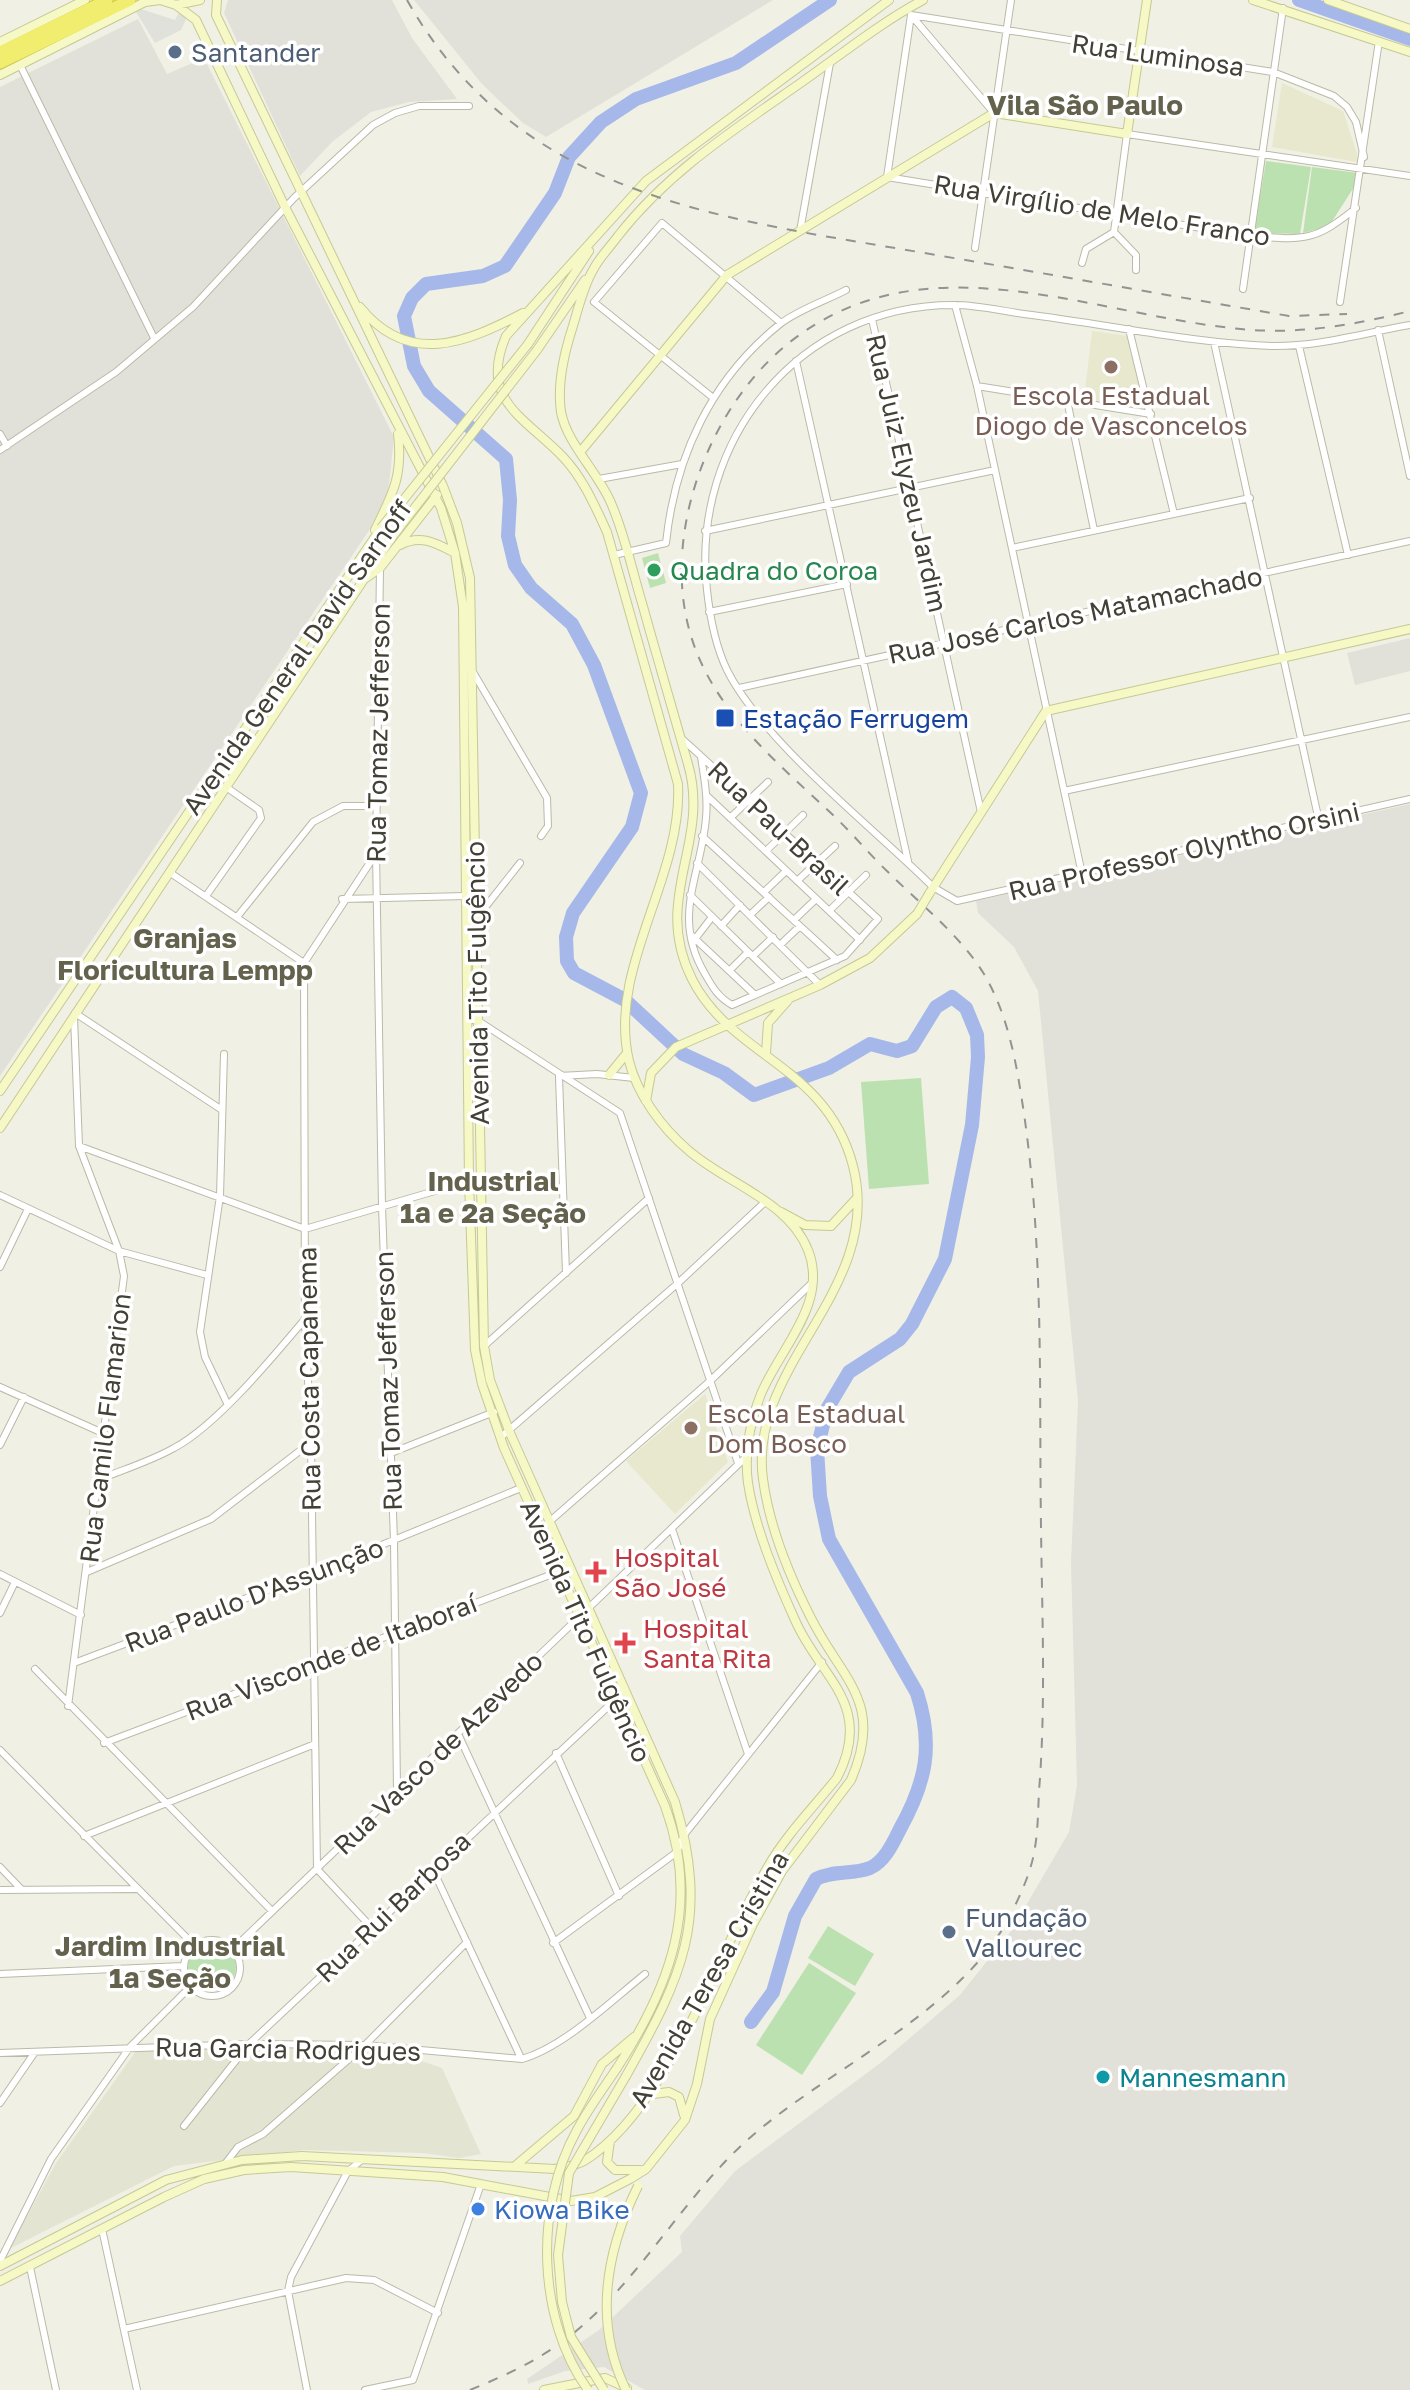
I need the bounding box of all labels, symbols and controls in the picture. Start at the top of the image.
street label: Rua Luminosa [1070,28,1246,82]
place label: Santander [191,37,320,68]
marker: Santander [166,43,184,61]
district label: Vila São Paulo [987,88,1183,121]
street label: Rua Virgílio de Melo Franco [932,168,1272,252]
street label: Rua Juiz Elyzeu Jardim [860,331,954,615]
marker: Escola Estadual Diogo de Vasconcelos [1102,358,1120,376]
place label: Escola Estadual Diogo de Vasconcelos [974,380,1248,441]
street label: Avenida General David Sarnoff [176,494,418,820]
place label: Quadra do Coroa [670,555,878,586]
street label: Rua José Carlos Matamachado [885,560,1265,670]
marker: Quadra do Coroa [645,561,663,579]
street label: Rua Tomaz Jefferson [360,603,396,863]
place label: Estação Ferrugem [743,703,969,734]
marker: Estação Ferrugem [714,707,736,729]
street label: Rua Pau-Brasil [702,755,856,901]
street label: Rua Professor Olyntho Orsini [1005,795,1363,907]
street label: Avenida Tito Fulgêncio [459,841,495,1125]
district label: Granjas Floricultura Lempp [57,921,313,986]
district label: Industrial 1ª e 2ª Seção [400,1164,586,1229]
street label: Rua Costa Capanema [291,1246,327,1512]
street label: Rua Tomaz Jefferson [368,1251,408,1511]
street label: Rua Camilo Flamarion [73,1291,137,1565]
place label: Escola Estadual Dom Bosco [707,1398,905,1459]
marker: Escola Estadual Dom Bosco [682,1419,700,1437]
street label: Avenida Tito Fulgêncio [514,1495,658,1767]
street label: Rua Paulo D'Assunção [120,1531,388,1659]
place label: Hospital São José [614,1542,726,1603]
marker: Hospital São José [585,1561,607,1583]
street label: Rua Visconde de Itaboraí [181,1586,483,1727]
place label: Hospital Santa Rita [643,1613,771,1674]
marker: Hospital Santa Rita [614,1632,636,1654]
street label: Rua Vasco de Azevedo [327,1645,549,1861]
street label: Rua Rui Barbosa [309,1825,477,1989]
street label: Avenida Teresa Cristina [623,1845,795,2113]
place label: Fundação Vallourec [965,1902,1087,1963]
marker: Fundação Vallourec [940,1923,958,1941]
district label: Jardim Industrial 1ª Seção [55,1929,285,1994]
street label: Rua Garcia Rodrigues [155,2031,421,2067]
place label: Mannesmann [1119,2062,1287,2093]
marker: Mannesmann [1094,2068,1112,2086]
place label: Kiowa Bike [494,2194,630,2225]
marker: Kiowa Bike [469,2200,487,2218]

